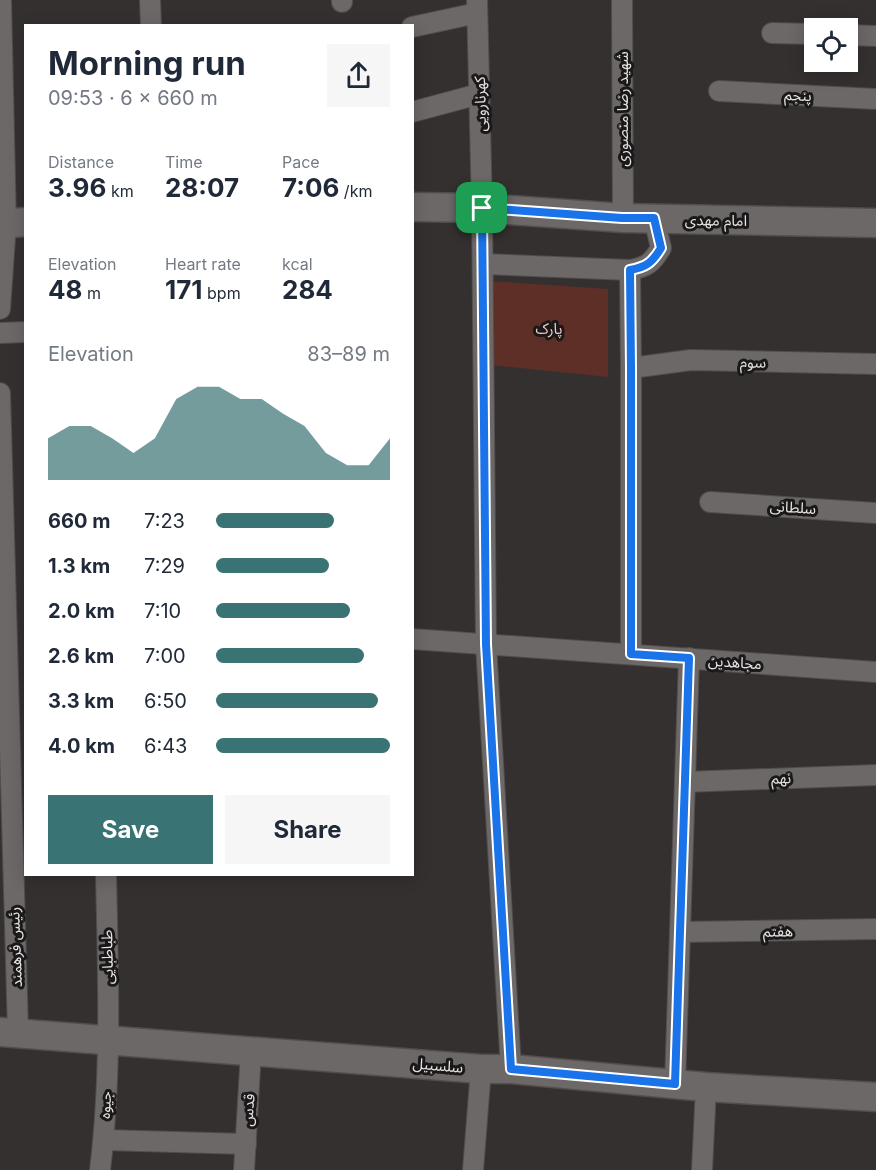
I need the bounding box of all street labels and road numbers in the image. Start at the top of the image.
street label: شهید رضا منصوری [613,51,632,167]
street label: کهرنارویی [470,75,490,132]
street label: پنجم [784,85,812,107]
street label: امام مهدی [685,210,747,232]
street label: سوم [740,352,766,374]
street label: سلطانی [769,496,817,518]
street label: مجاهدین [707,651,763,673]
street label: نهم [771,768,791,790]
street label: رئیس فرهمند [4,906,26,988]
street label: هفتم [763,921,793,943]
street label: طباطبایی [97,929,117,985]
street label: سلسبیل [412,1053,464,1077]
street label: جیوه [95,1091,115,1119]
street label: قدس [237,1093,259,1127]

